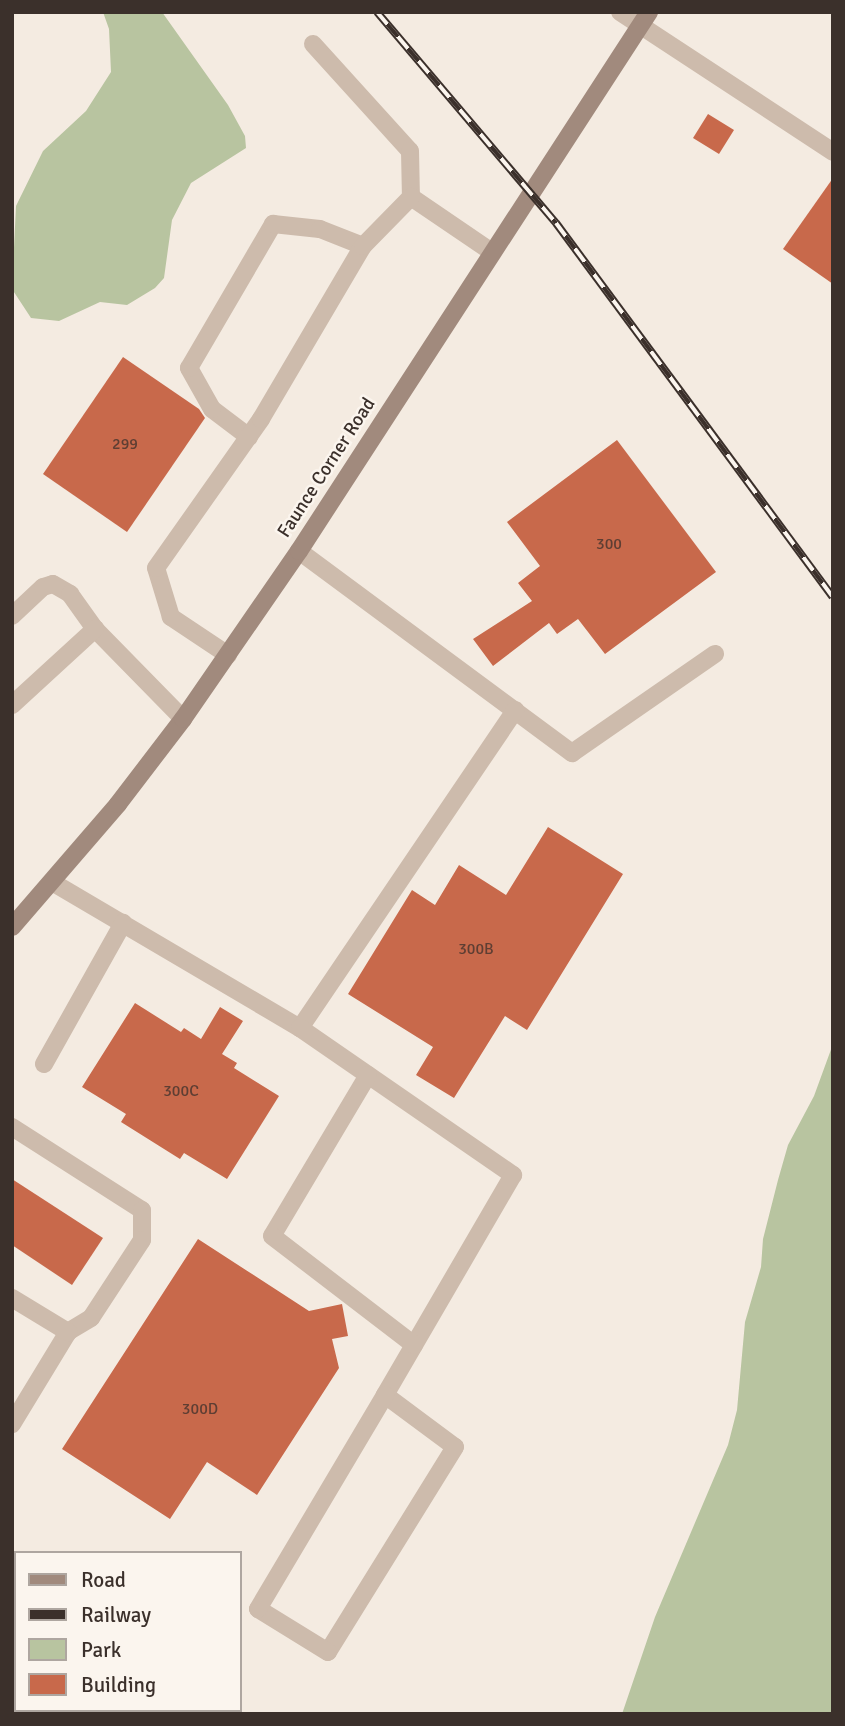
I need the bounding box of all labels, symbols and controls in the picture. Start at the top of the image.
street label: Faunce Corner Road [273,394,381,542]
house number: 299 [112,434,138,454]
house number: 300 [596,534,622,554]
house number: 300B [458,939,494,959]
house number: 300C [163,1081,199,1101]
house number: 300D [182,1399,218,1419]
legend [14,1551,242,1712]
text: Road [81,1567,126,1593]
text: Railway [81,1602,151,1628]
text: Park [81,1637,121,1663]
text: Building [81,1672,156,1698]

